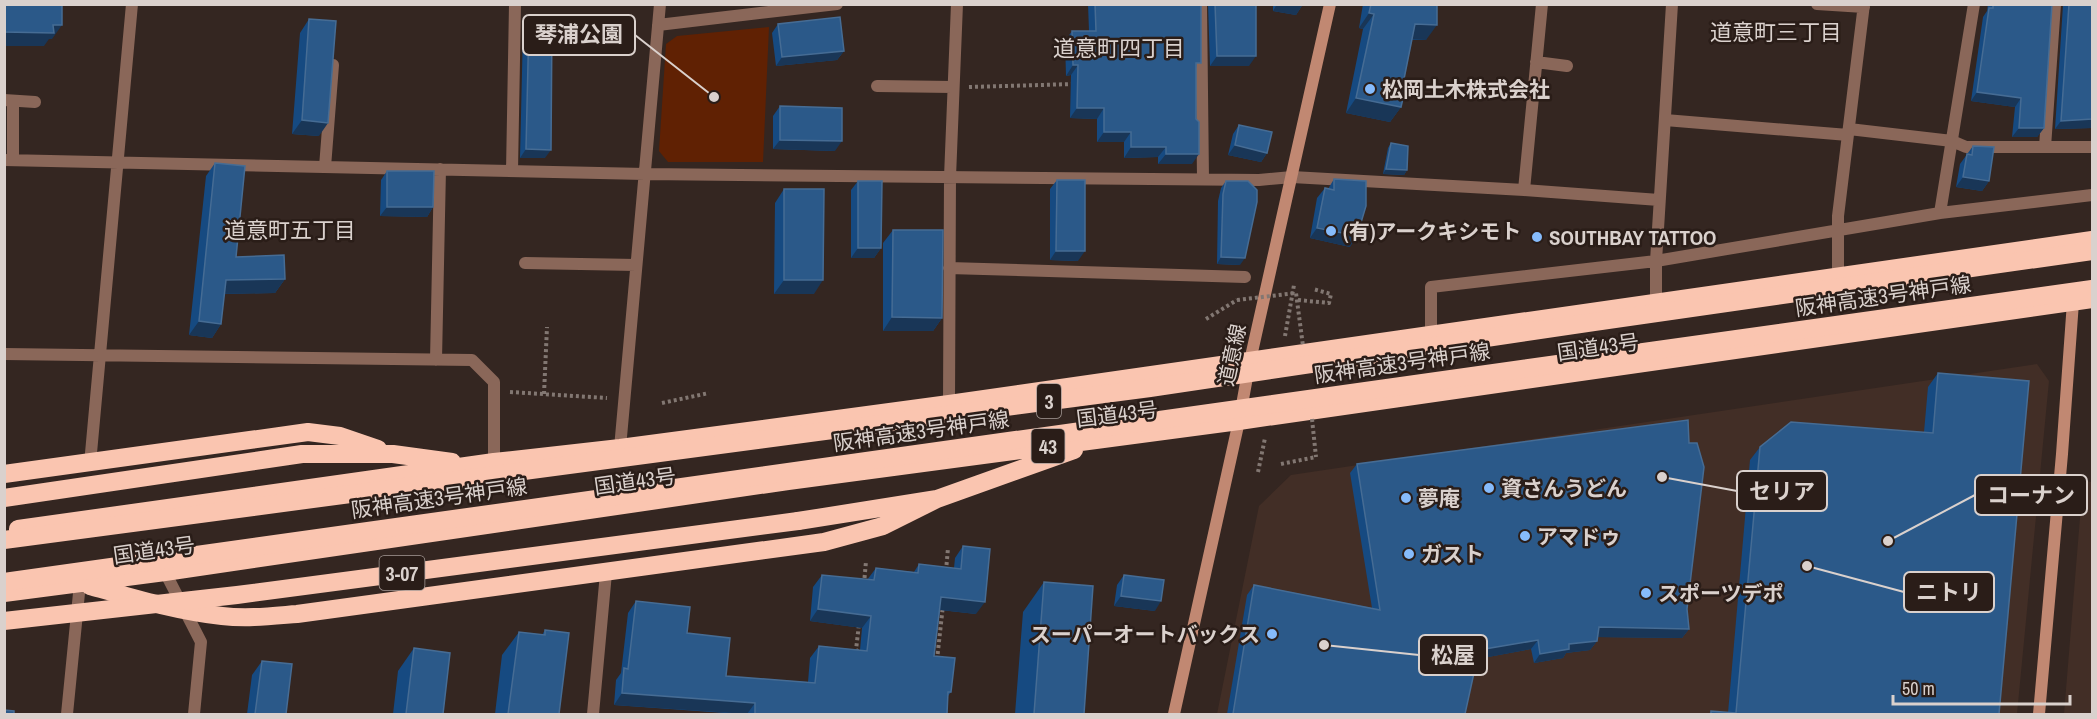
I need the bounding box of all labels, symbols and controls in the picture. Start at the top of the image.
callout: 琴浦公園 [523,15,635,55]
district label: 道意町三丁目 [1710,17,1842,47]
text: 琴浦公園 [535,19,623,49]
district label: 道意町四丁目 [1053,33,1185,63]
place label: 松岡土木株式会社 [1382,75,1550,104]
marker: 松岡土木株式会社 [1363,82,1377,96]
district label: 道意町五丁目 [224,215,356,245]
place label: (有)アークキシモト [1343,217,1521,246]
place label: SOUTHBAY TATTOO [1549,223,1717,252]
marker: (有)アークキシモト [1324,224,1338,238]
marker: SOUTHBAY TATTOO [1530,230,1544,244]
street label: 阪神高速3号神戸線 [1793,269,1973,323]
street label: 道意線 [1211,321,1253,389]
street label: 国道43号 [1555,327,1641,367]
street label: 阪神高速3号神戸線 [1312,336,1492,390]
road number: 3 [1037,384,1061,418]
street label: 国道43号 [1074,395,1160,433]
street label: 阪神高速3号神戸線 [831,404,1011,458]
road number: 43 [1032,429,1064,463]
street label: 国道43号 [592,461,678,501]
street label: 阪神高速3号神戸線 [349,471,529,525]
callout: セリア [1737,471,1827,511]
place label: 資さんうどん [1501,474,1627,503]
callout: コーナン [1975,475,2087,515]
text: セリア [1749,476,1815,506]
text: コーナン [1987,480,2075,510]
marker: 資さんうどん [1482,481,1496,495]
place label: 夢庵 [1418,484,1460,513]
marker: 夢庵 [1399,491,1413,505]
place label: アマドゥ [1537,522,1621,551]
marker: アマドゥ [1518,529,1532,543]
street label: 国道43号 [111,530,197,570]
place label: ガスト [1421,540,1484,569]
marker: ガスト [1402,547,1416,561]
road number: 3-07 [380,556,424,590]
callout: ニトリ [1904,572,1994,612]
text: ニトリ [1916,577,1982,607]
place label: スポーツデポ [1658,579,1784,608]
marker: スポーツデポ [1639,586,1653,600]
place label: スーパーオートバックス [1030,620,1260,649]
marker: スーパーオートバックス [1265,627,1279,641]
callout: 松屋 [1419,635,1487,675]
text: 松屋 [1431,640,1475,670]
scale bar [1893,668,2070,706]
text: 50 m [1902,676,1935,701]

